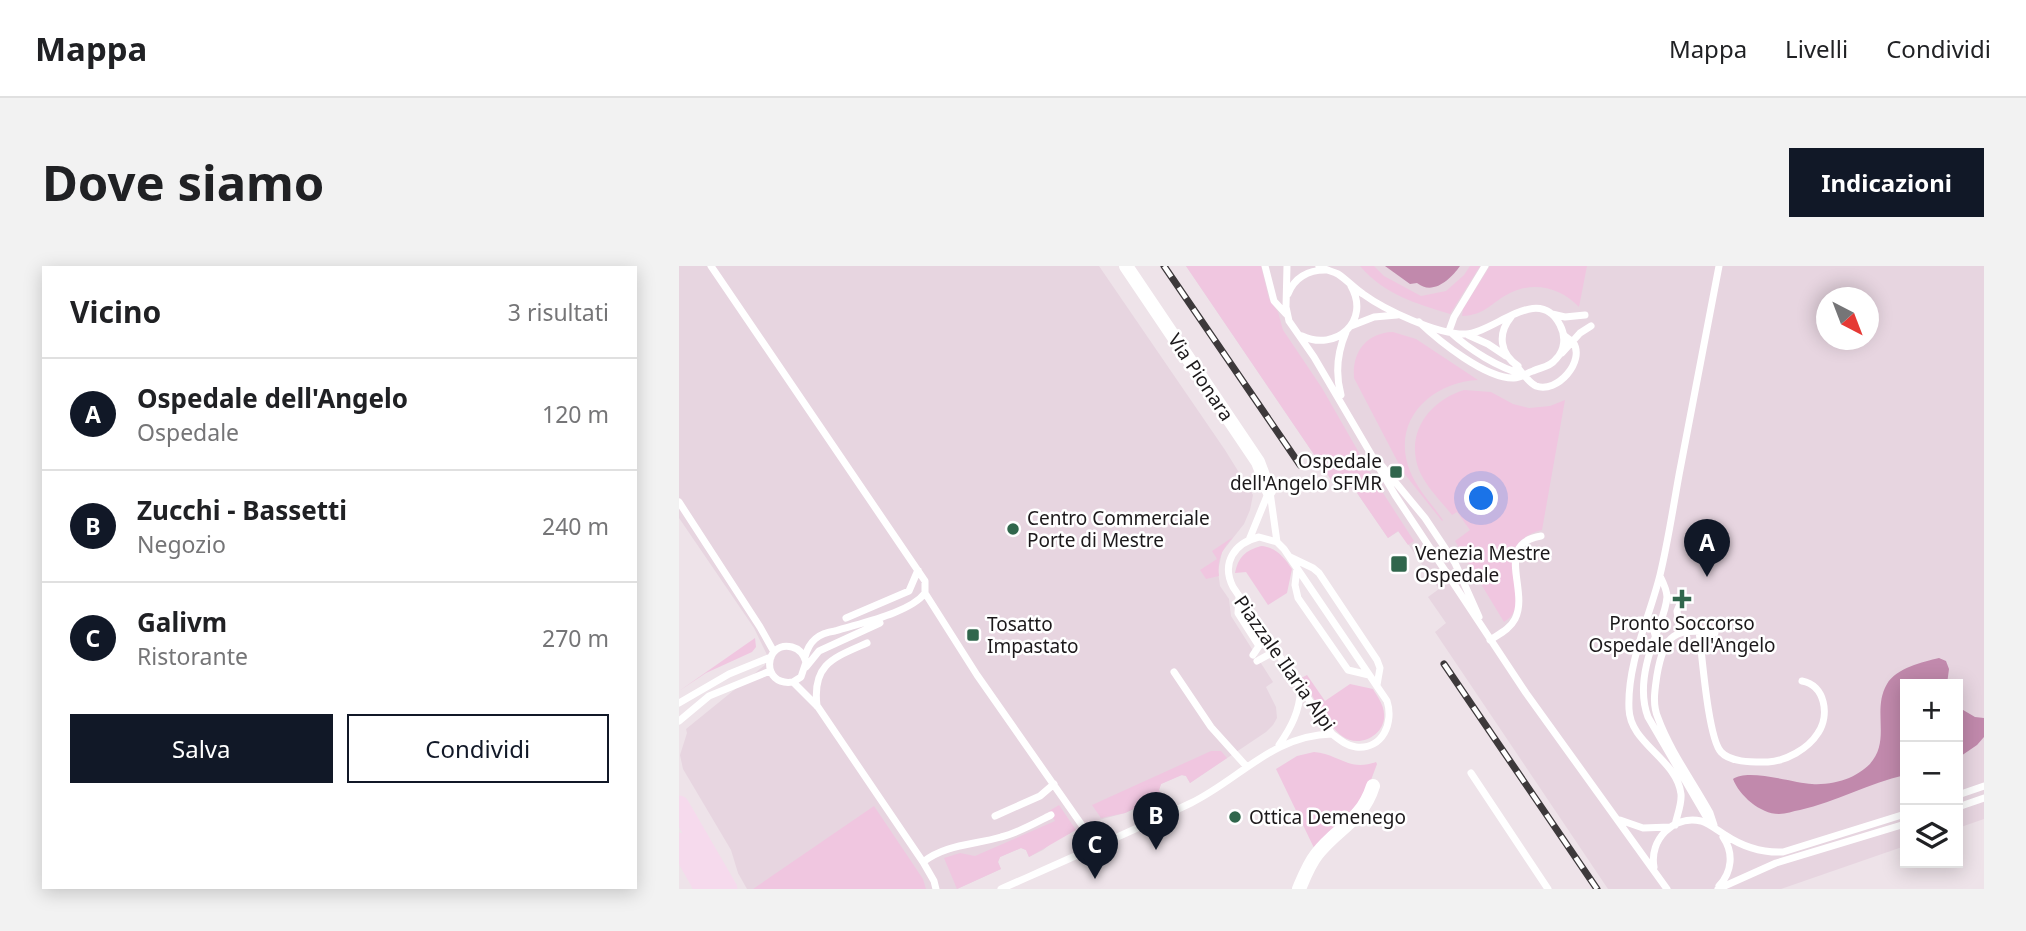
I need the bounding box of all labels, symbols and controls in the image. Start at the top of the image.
text: Mappa [35,26,147,71]
text: Mappa [1669,32,1747,65]
text: Livelli [1785,32,1848,65]
text: Condividi [1886,32,1991,65]
button: Indicazioni [1789,148,1984,217]
text: Dove siamo [42,149,325,215]
north arrow [1816,287,1879,350]
text: Vicino [70,291,161,332]
text: 3 risultati [508,296,609,328]
street label: Via Pionara [1162,328,1240,426]
text: Ospedale dell'Angelo [137,380,408,416]
text: A [85,398,101,430]
text: 120 m [542,398,609,430]
text: Ospedale [137,416,239,448]
place label: Ospedale dell'Angelo SFMR [1230,448,1382,496]
marker: Ospedale dell'Angelo SFMR [1388,464,1404,480]
your location [1464,481,1498,515]
text: Zucchi - Bassetti [137,492,347,528]
place label: Centro Commerciale Porte di Mestre [1027,505,1210,553]
text: B [85,510,101,542]
text: 240 m [542,510,609,542]
pin: A [1684,519,1730,577]
marker: Centro Commerciale Porte di Mestre [1005,521,1021,537]
text: Negozio [137,528,226,560]
place label: Venezia Mestre Ospedale [1415,540,1551,588]
marker: Venezia Mestre Ospedale [1389,554,1409,574]
marker: Pronto Soccorso Ospedale dell'Angelo [1672,589,1692,609]
street label: Piazzale Ilaria Alpi [1228,590,1342,736]
text: Galivm [137,604,227,640]
place label: Pronto Soccorso Ospedale dell'Angelo [1588,610,1776,658]
place label: Tosatto Impastato [987,611,1079,659]
text: C [86,622,100,654]
text: 270 m [542,622,609,654]
marker: Tosatto Impastato [965,627,981,643]
text: Ristorante [137,640,248,672]
map controls [1900,679,1963,868]
button: + [1900,679,1963,742]
button: Salva [70,714,333,783]
button: Condividi [347,714,609,783]
button: − [1900,742,1963,805]
pin: B [1133,792,1179,850]
place label: Ottica Demenego [1249,804,1406,830]
button: layers [1900,805,1963,868]
marker: Ottica Demenego [1227,809,1243,825]
pin: C [1072,821,1118,879]

